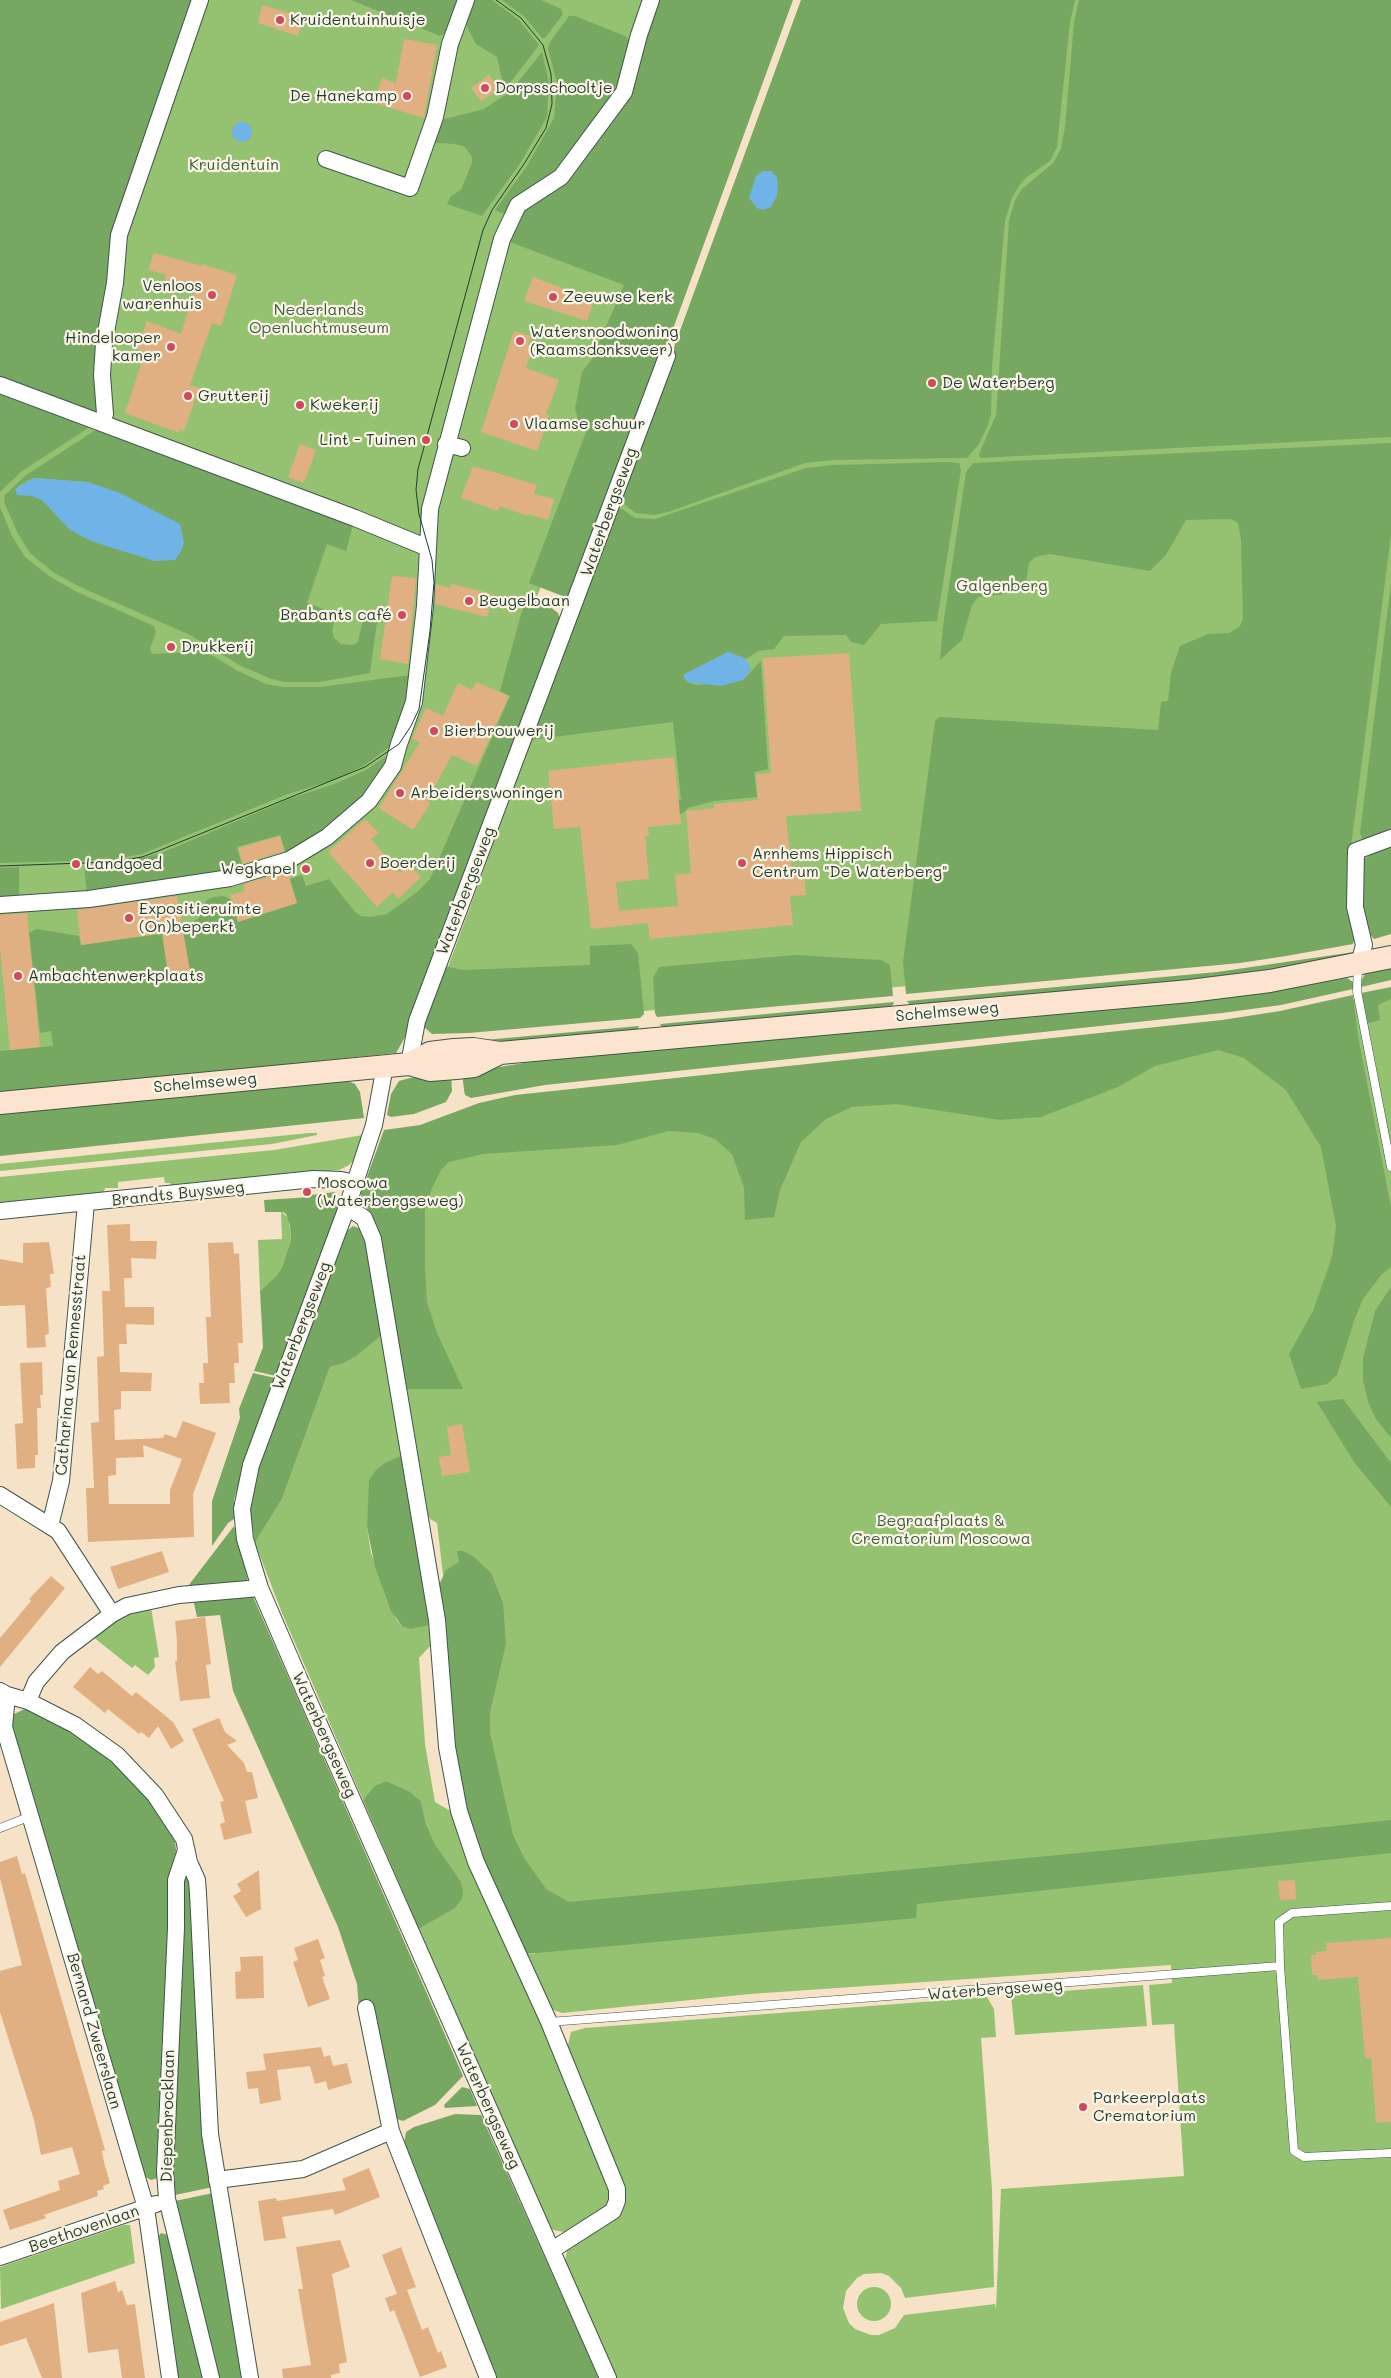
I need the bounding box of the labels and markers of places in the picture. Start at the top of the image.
place label: Kruidentuinhuisje [290,10,426,30]
marker: Kruidentuinhuisje [274,14,286,26]
place label: Dorpsschooltje [495,78,613,98]
marker: Dorpsschooltje [479,82,491,94]
place label: De Hanekamp [290,86,397,106]
marker: De Hanekamp [401,90,413,102]
place label: Venloos warenhuis [122,276,202,314]
place label: Zeeuwse kerk [563,287,672,307]
marker: Venloos warenhuis [206,289,218,301]
marker: Zeeuwse kerk [547,291,559,303]
place label: Watersnoodwoning (Raamsdonksveer) [530,322,679,360]
place label: Hindelooper kamer [65,328,161,366]
marker: Watersnoodwoning (Raamsdonksveer) [514,335,526,347]
marker: Hindelooper kamer [165,341,177,353]
place label: De Waterberg [942,373,1054,393]
marker: De Waterberg [926,377,938,389]
place label: Grutterij [198,386,269,406]
marker: Grutterij [182,390,194,402]
place label: Kwekerij [310,395,379,415]
marker: Kwekerij [294,399,306,411]
place label: Vlaamse schuur [524,414,646,434]
marker: Vlaamse schuur [508,418,520,430]
place label: Lint - Tuinen [320,430,416,450]
marker: Lint - Tuinen [420,434,432,446]
place label: Beugelbaan [479,591,570,611]
marker: Beugelbaan [463,595,475,607]
place label: Brabants café [280,605,392,625]
marker: Brabants café [396,609,408,621]
place label: Drukkerij [181,637,254,657]
marker: Drukkerij [165,641,177,653]
place label: Bierbrouwerij [444,721,554,741]
marker: Bierbrouwerij [428,725,440,737]
place label: Arbeiderswoningen [410,783,563,803]
marker: Arbeiderswoningen [394,787,406,799]
place label: Arnhems Hippisch Centrum "De Waterberg" [752,844,948,882]
place label: Boerderij [380,853,456,873]
place label: Landgoed [86,854,162,874]
marker: Boerderij [364,857,376,869]
marker: Arnhems Hippisch Centrum "De Waterberg" [736,857,748,869]
marker: Landgoed [70,858,82,870]
place label: Wegkapel [221,859,296,879]
marker: Wegkapel [300,863,312,875]
place label: Expositieruimte (On)beperkt [139,899,262,937]
marker: Expositieruimte (On)beperkt [123,912,135,924]
place label: Ambachtenwerkplaats [28,966,204,986]
marker: Ambachtenwerkplaats [12,970,24,982]
place label: Moscowa (Waterbergseweg) [317,1173,464,1211]
marker: Moscowa (Waterbergseweg) [301,1186,313,1198]
place label: Parkeerplaats Crematorium [1093,2088,1206,2126]
marker: Parkeerplaats Crematorium [1077,2101,1089,2113]

